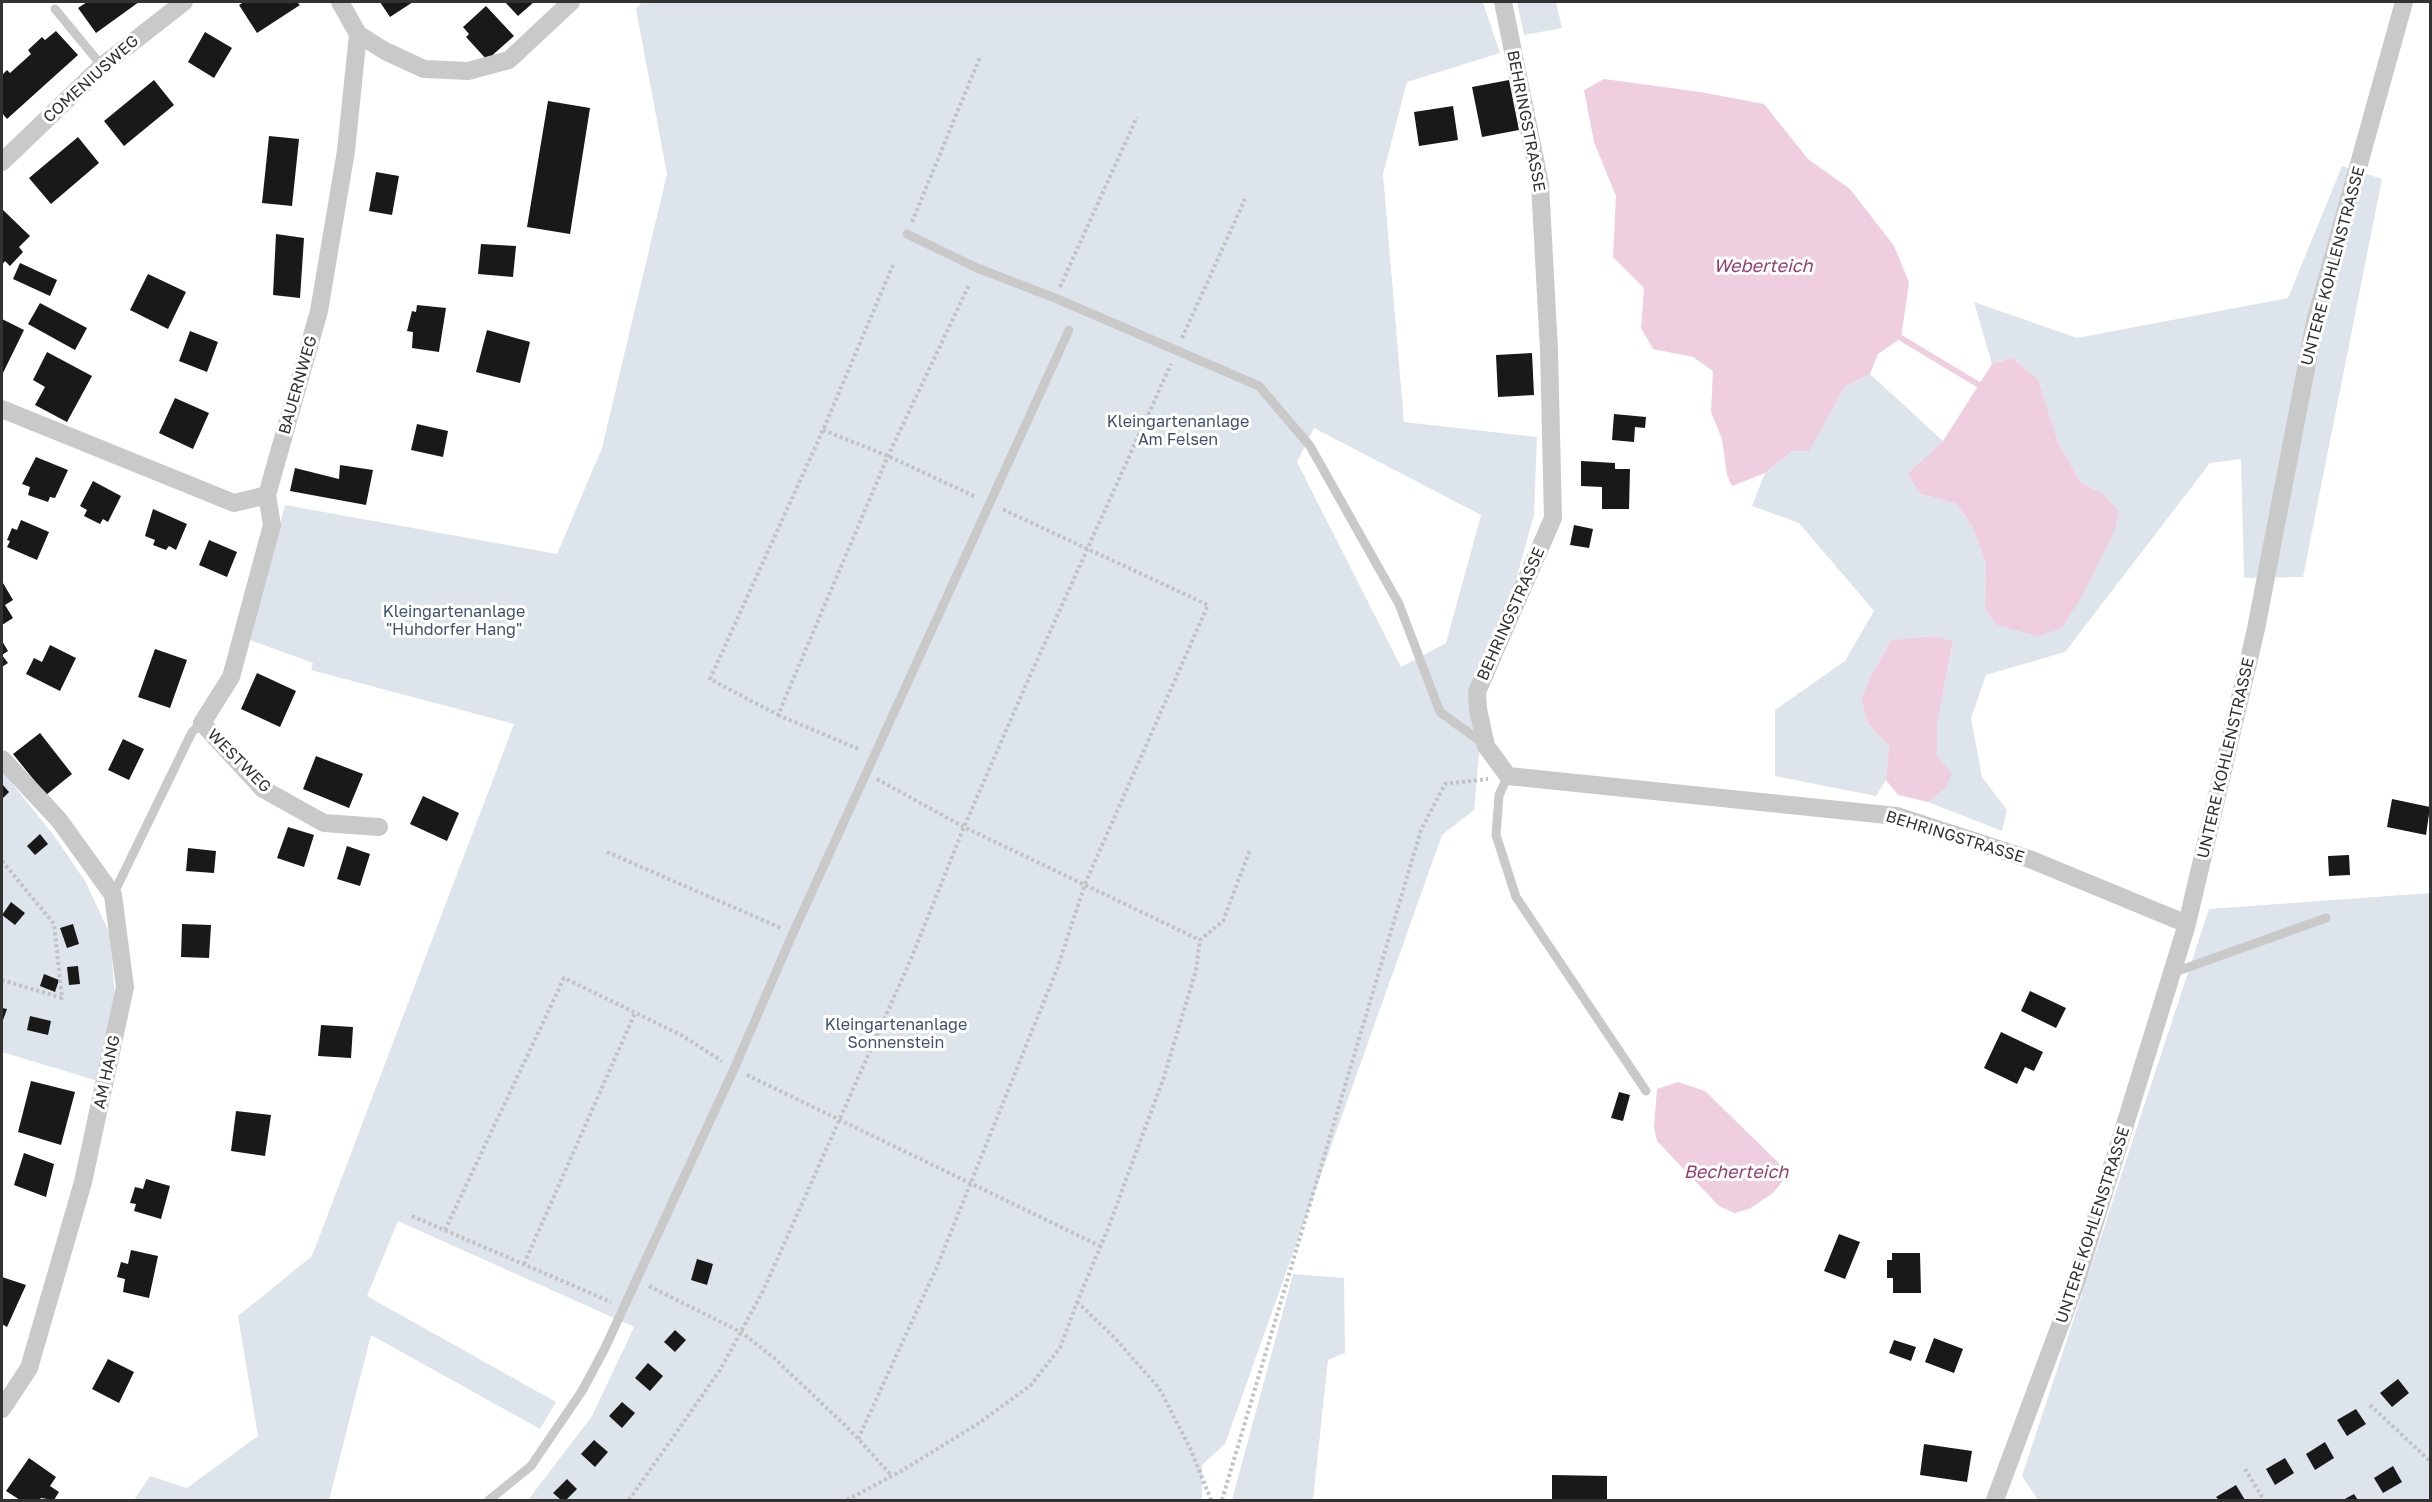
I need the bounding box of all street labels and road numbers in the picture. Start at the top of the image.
street label: COMENIUSWEG [39,31,143,127]
street label: BEHRINGSTRASSE [1503,49,1549,193]
street label: UNTERE KOHLENSTRASSE [2297,164,2369,368]
street label: BAUERNWEG [275,334,321,436]
street label: BEHRINGSTRASSE [1473,544,1549,684]
street label: UNTERE KOHLENSTRASSE [2194,656,2258,860]
street label: WESTWEG [203,725,275,797]
street label: BEHRINGSTRASSE [1884,807,2026,867]
street label: AM HANG [90,1033,124,1111]
street label: UNTERE KOHLENSTRASSE [2052,1124,2134,1326]

